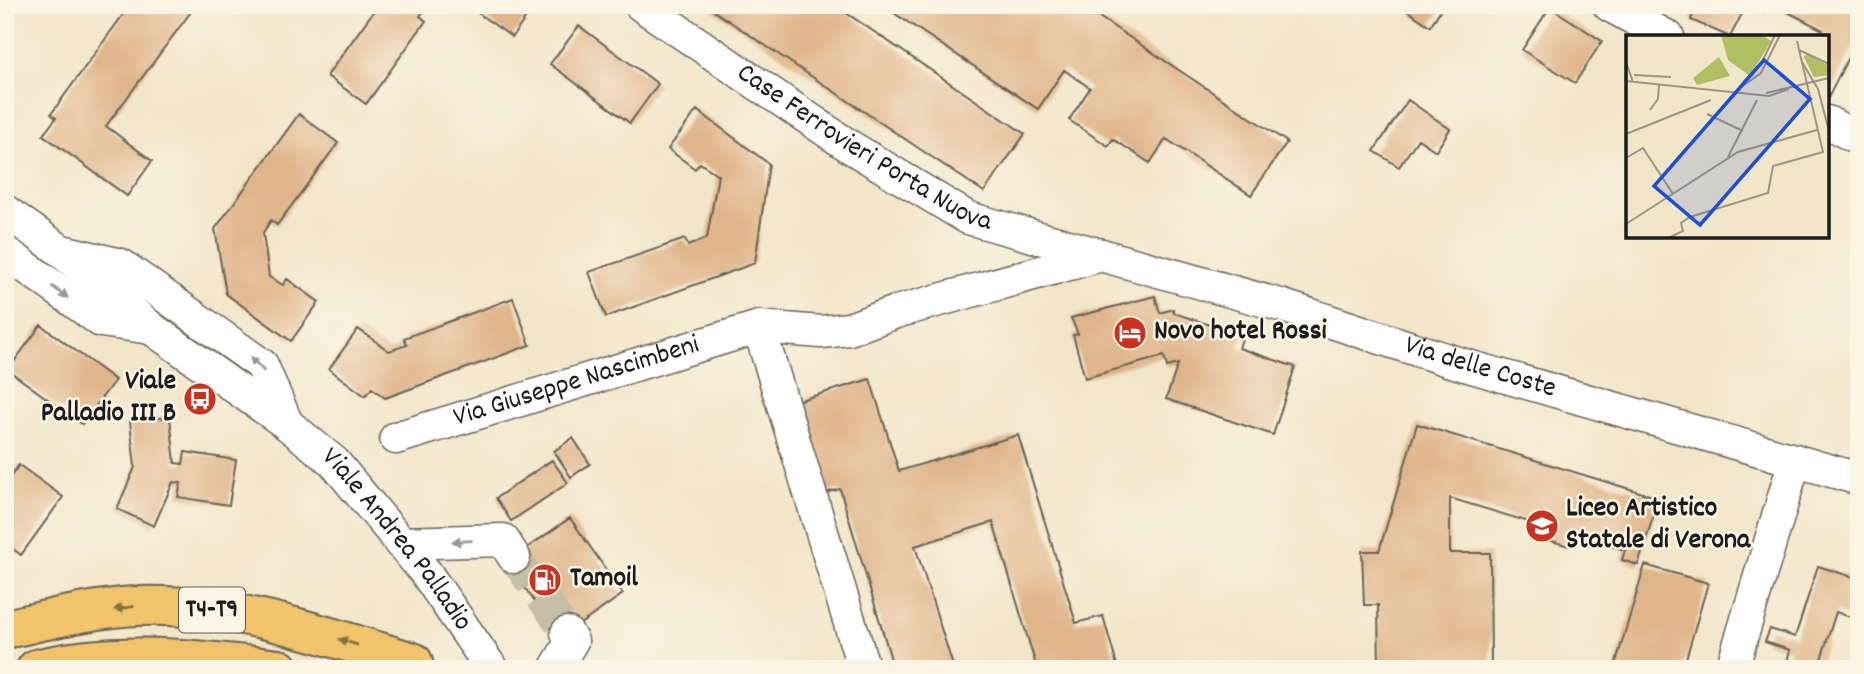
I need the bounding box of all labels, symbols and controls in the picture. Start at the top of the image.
inset map [1626,35,1829,238]
street label: Case Ferrovieri Porta Nuova [728,55,997,244]
one-way arrow [51,285,70,299]
place label: Novo hotel Rossi [1154,313,1327,353]
hotel icon: Novo hotel Rossi [1111,314,1149,352]
street label: Via Giuseppe Nascimbeni [449,326,705,439]
street label: Via delle Coste [1399,327,1560,410]
one-way arrow [249,355,265,372]
place label: Viale Palladio III B [41,363,176,435]
bus stop icon: Viale Palladio III B [181,380,219,418]
street label: Viale Andrea Palladio [312,439,481,640]
place label: Liceo Artistico Statale di Verona [1566,490,1751,562]
school or university icon: Liceo Artistico Statale di Verona [1523,507,1561,545]
one-way arrow [450,536,472,547]
place label: Tamoil [570,560,638,600]
fuel station icon: Tamoil [526,561,564,599]
road number: T4-T9 [179,588,245,632]
one-way arrow [113,603,135,614]
one-way arrow [337,636,358,646]

